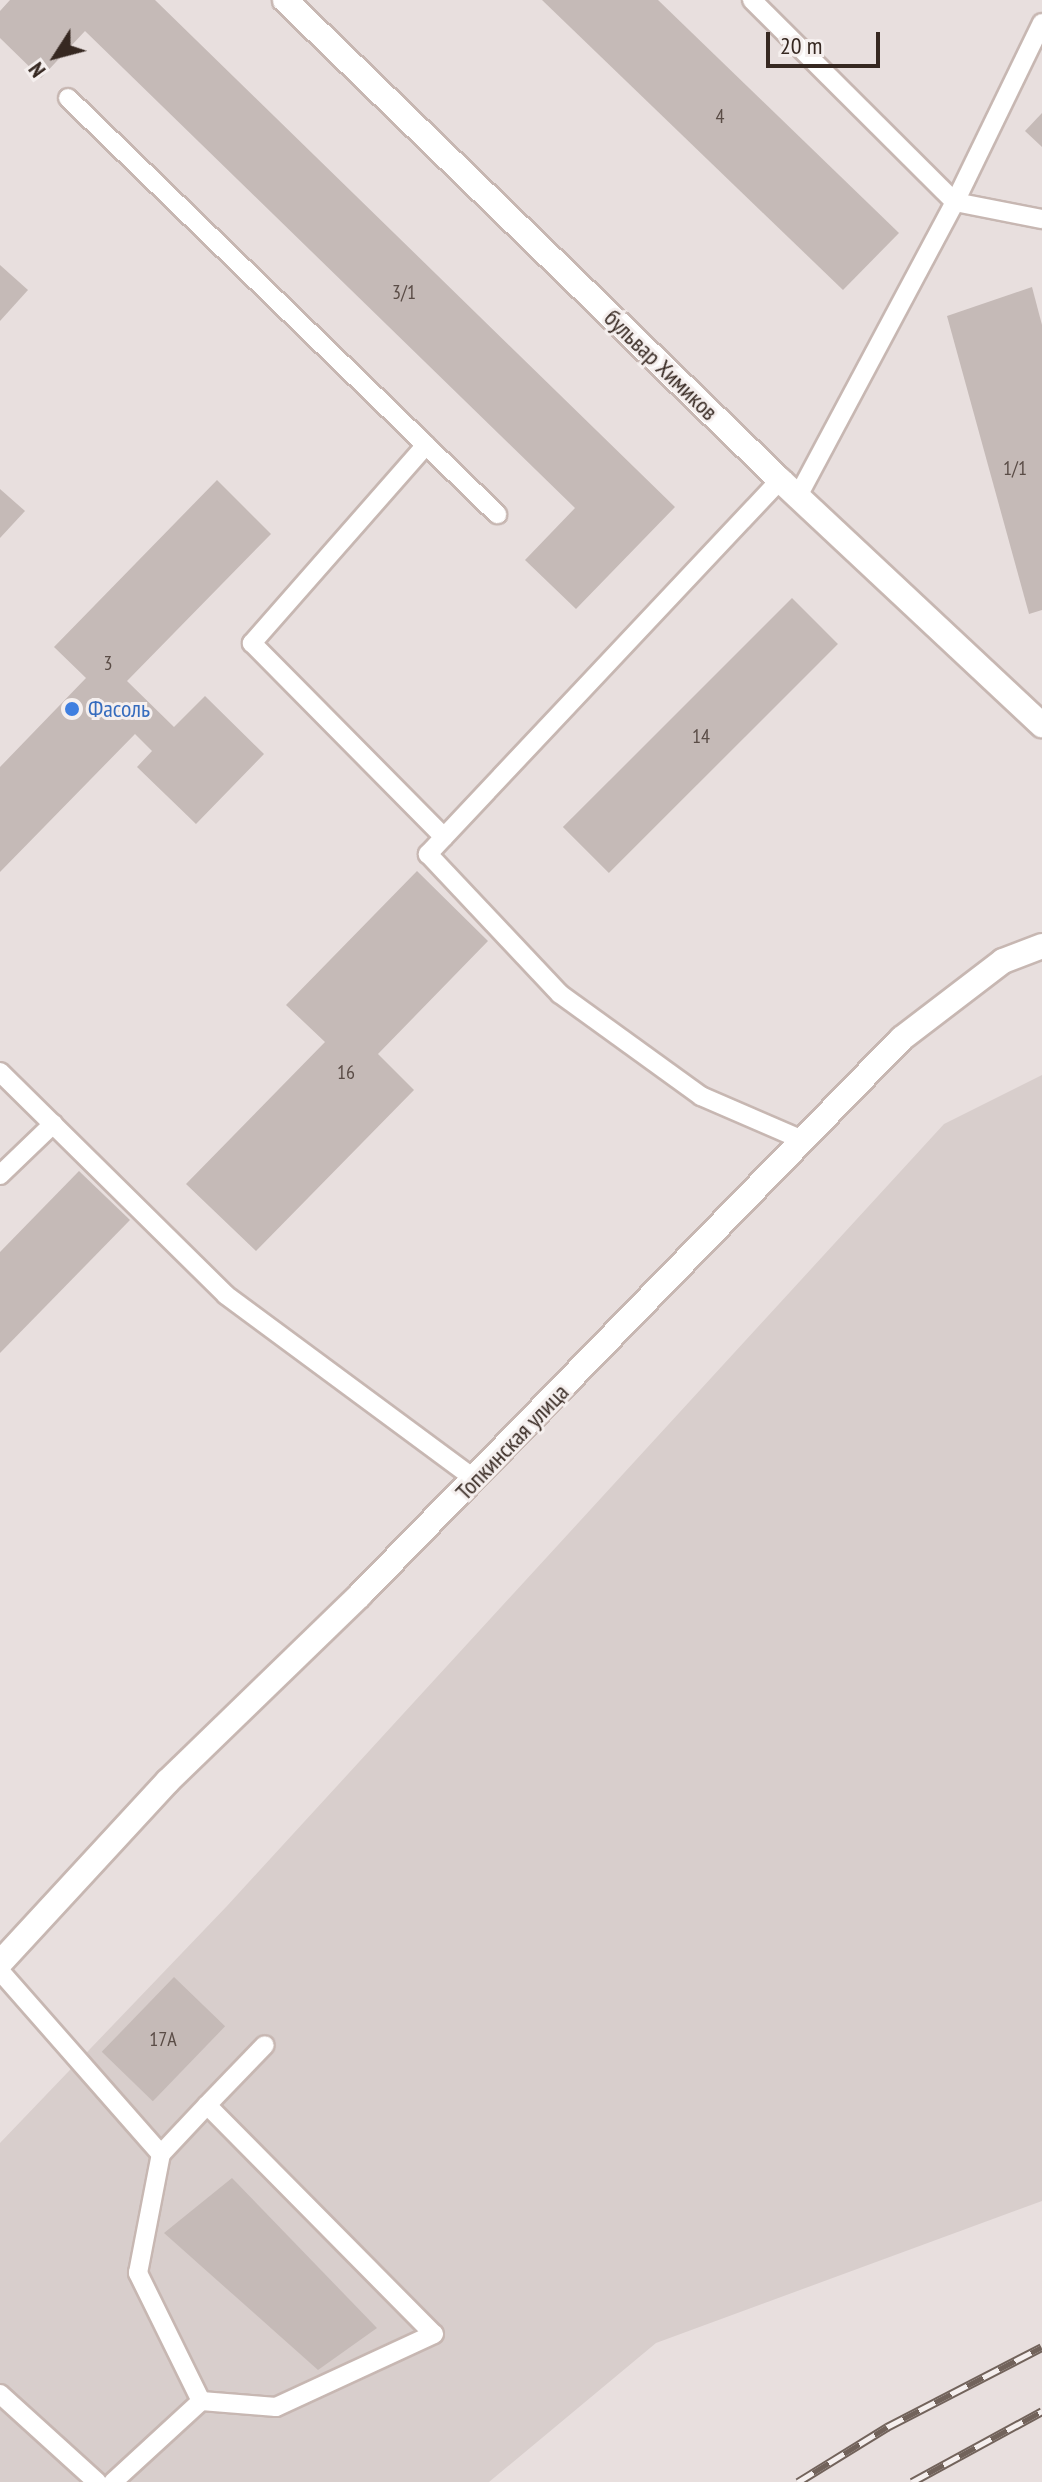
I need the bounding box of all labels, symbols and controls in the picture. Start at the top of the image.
north arrow [16,16,96,96]
scale bar [770,16,884,66]
text: 20 m [780,30,822,61]
text: N [22,57,51,83]
house number: 4 [716,104,724,128]
house number: 3/1 [392,280,416,304]
street label: бульвар Химиков [598,304,724,426]
house number: 1/1 [1003,456,1027,480]
house number: 3 [104,651,112,675]
place label: Фасоль [88,695,150,723]
marker: Фасоль [63,700,81,718]
house number: 14 [692,724,710,748]
house number: 16 [337,1060,355,1084]
street label: Топкинская улица [449,1378,575,1506]
house number: 17А [149,2027,177,2051]

